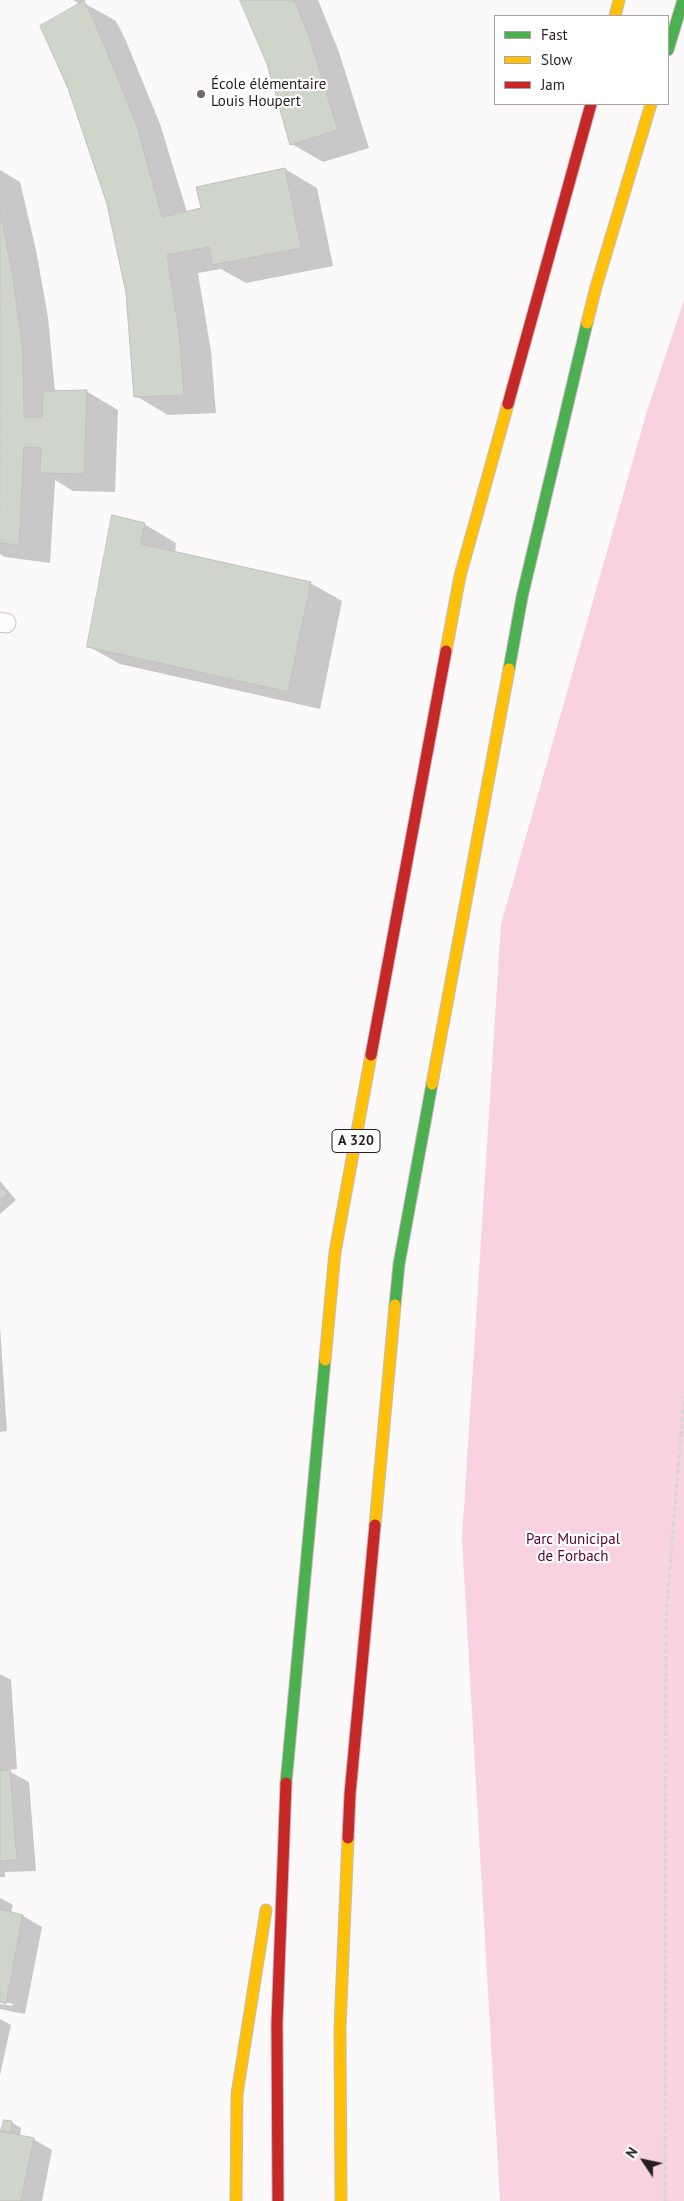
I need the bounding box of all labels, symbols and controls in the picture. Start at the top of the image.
legend [494,15,669,105]
text: Fast [541,25,568,44]
text: Slow [541,50,572,69]
text: Jam [541,75,565,94]
place label: École élémentaire Louis Houpert [211,76,326,111]
marker: École élémentaire Louis Houpert [195,88,207,100]
road number: A 320 [332,1130,380,1152]
park label: Parc Municipal de Forbach [526,1531,620,1566]
north arrow [619,2136,669,2186]
text: N [622,2144,642,2161]

